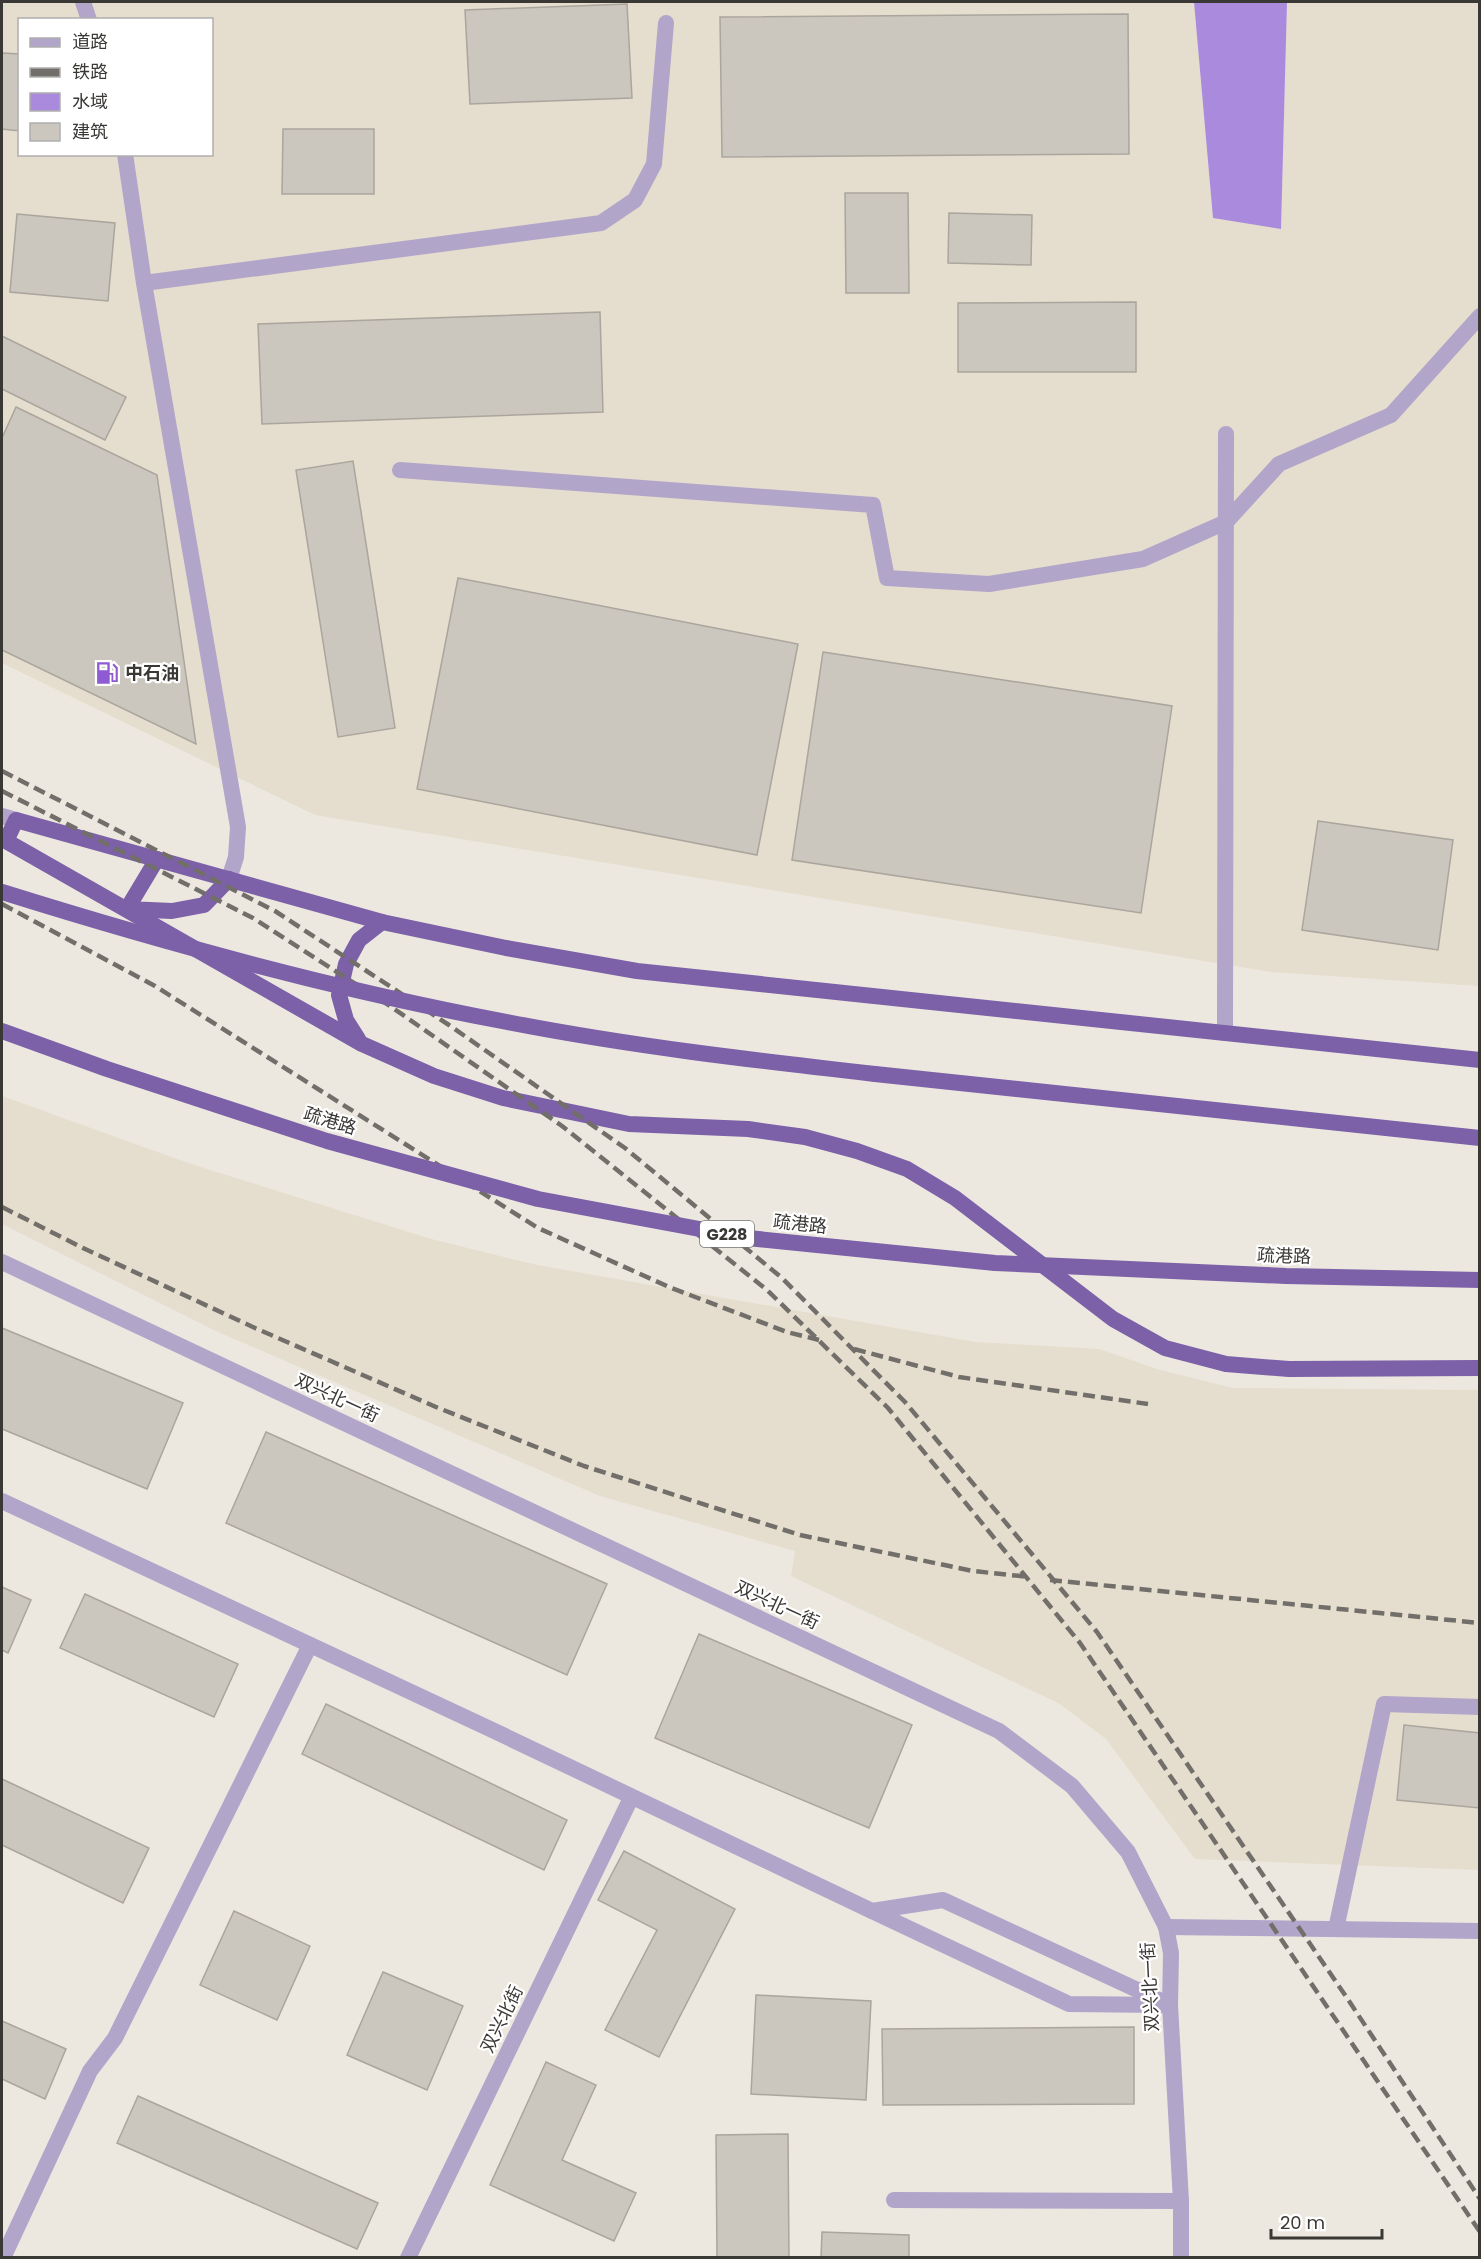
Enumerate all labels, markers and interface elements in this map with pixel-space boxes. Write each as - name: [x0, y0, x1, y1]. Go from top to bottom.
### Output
- legend: [18, 18, 213, 156]
- text: 道路: [72, 29, 108, 54]
- text: 铁路: [72, 59, 108, 84]
- text: 水域: [72, 89, 108, 114]
- text: 建筑: [72, 119, 108, 144]
- fuel station icon: 中石油: [94, 660, 120, 686]
- place label: 中石油: [125, 660, 179, 685]
- street label: 疏港路: [301, 1101, 360, 1140]
- street label: 疏港路: [772, 1208, 828, 1239]
- road number: G228: [700, 1221, 754, 1247]
- street label: 疏港路: [1257, 1242, 1311, 1269]
- street label: 双兴北一街: [291, 1367, 383, 1428]
- street label: 双兴北一街: [731, 1574, 823, 1635]
- street label: 双兴北一街: [1135, 1941, 1164, 2033]
- street label: 双兴北街: [475, 1981, 529, 2057]
- scale bar: [1271, 2202, 1382, 2240]
- text: 20 m: [1280, 2210, 1325, 2235]

